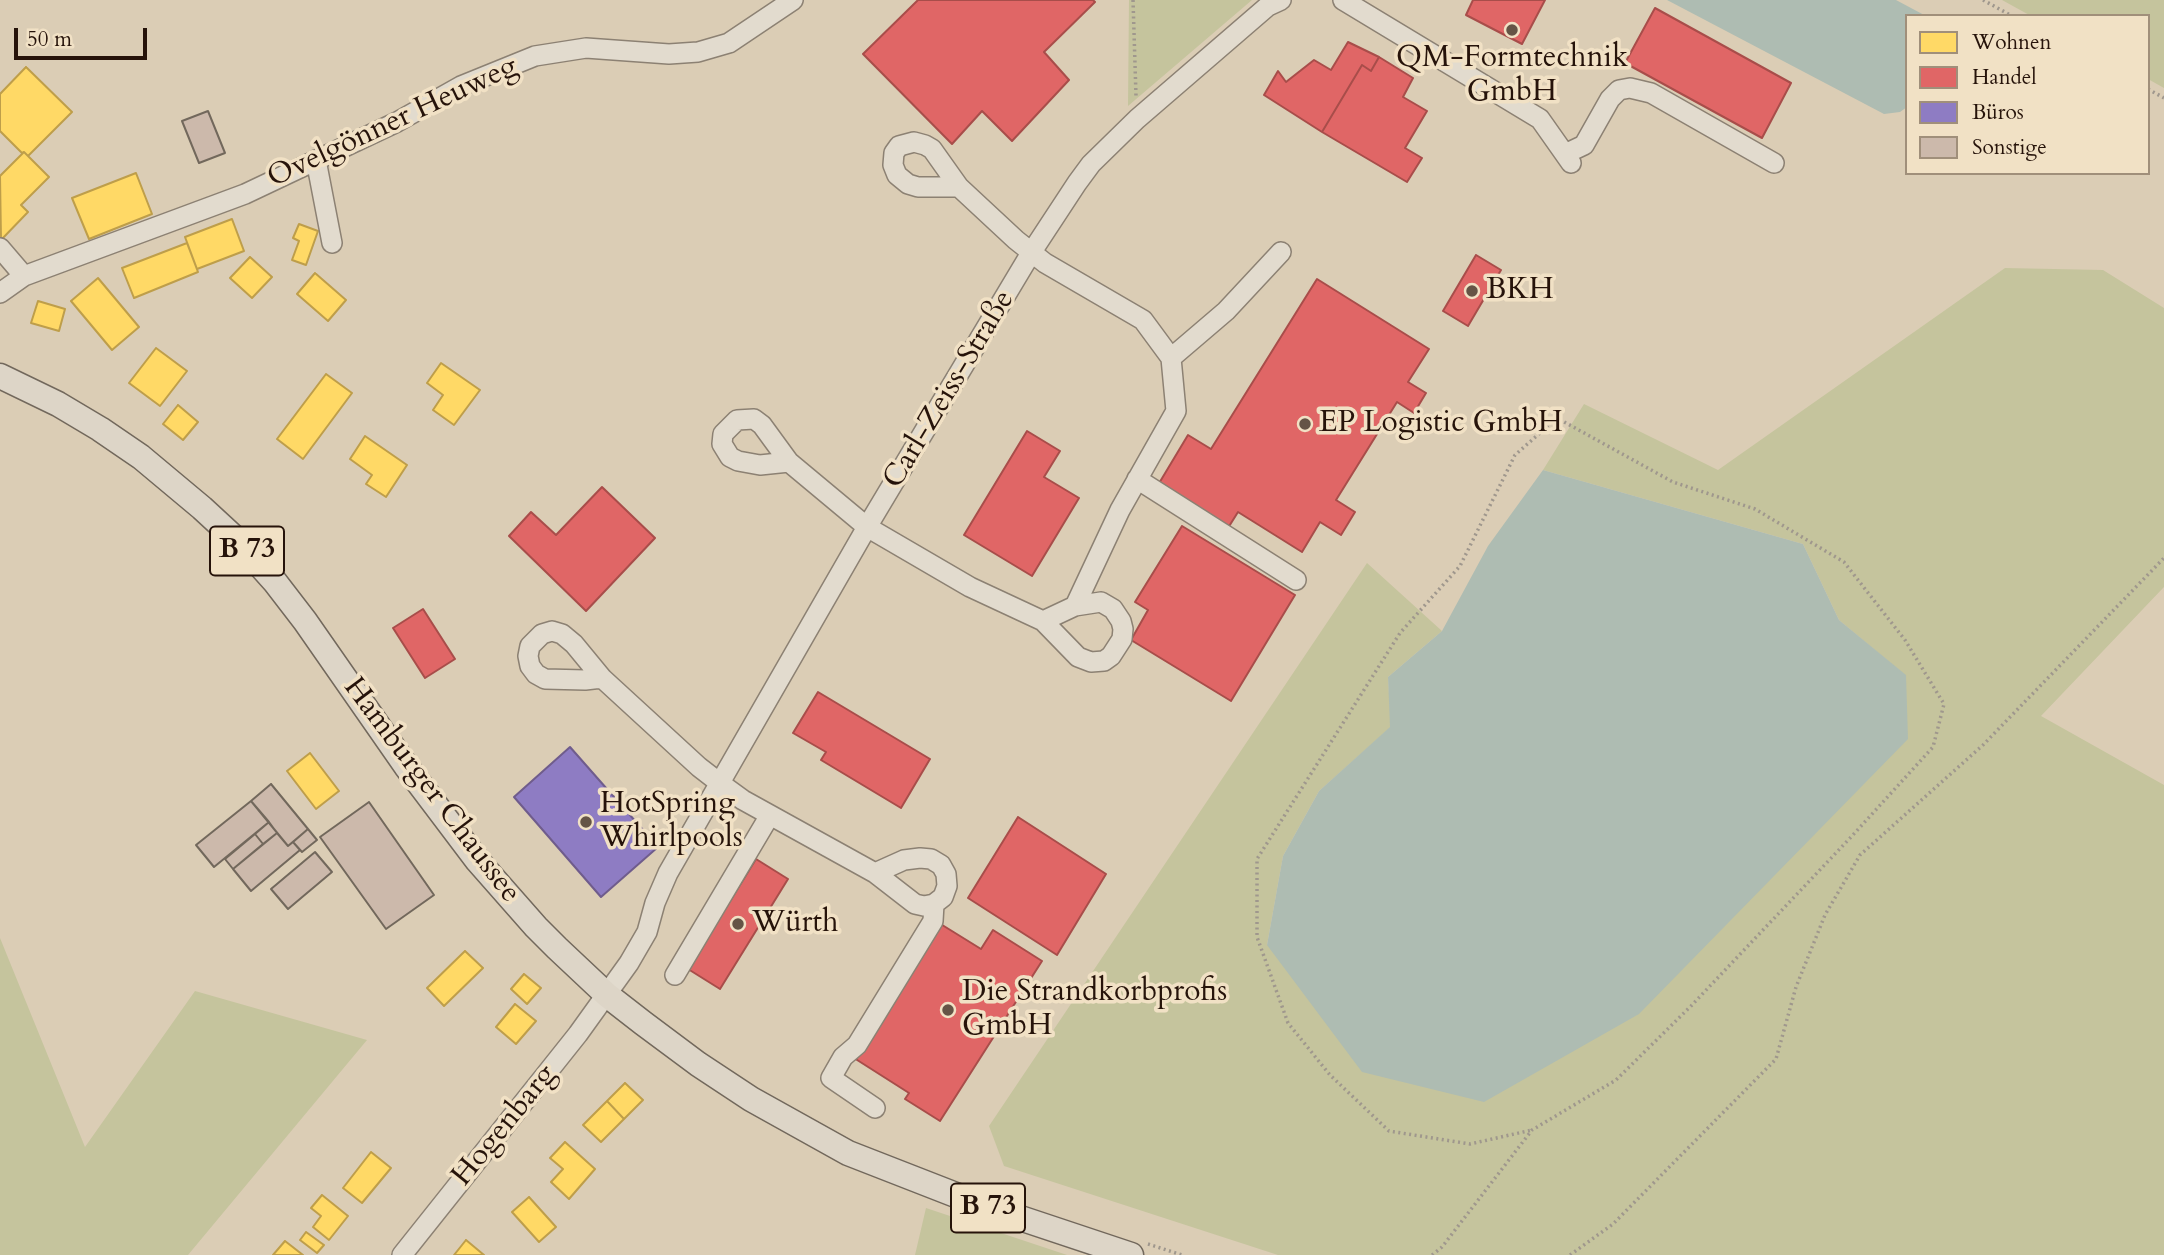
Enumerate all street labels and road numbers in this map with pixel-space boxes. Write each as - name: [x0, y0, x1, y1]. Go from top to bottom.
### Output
- street label: Ovelgönner Heuweg: [262, 49, 524, 197]
- street label: Carl-Zeiss-Straße: [877, 284, 1023, 496]
- road number: B 73: [210, 526, 284, 576]
- street label: Hamburger Chaussee: [335, 671, 527, 911]
- street label: Hogenbarg: [445, 1058, 565, 1194]
- road number: B 73: [951, 1184, 1025, 1232]

